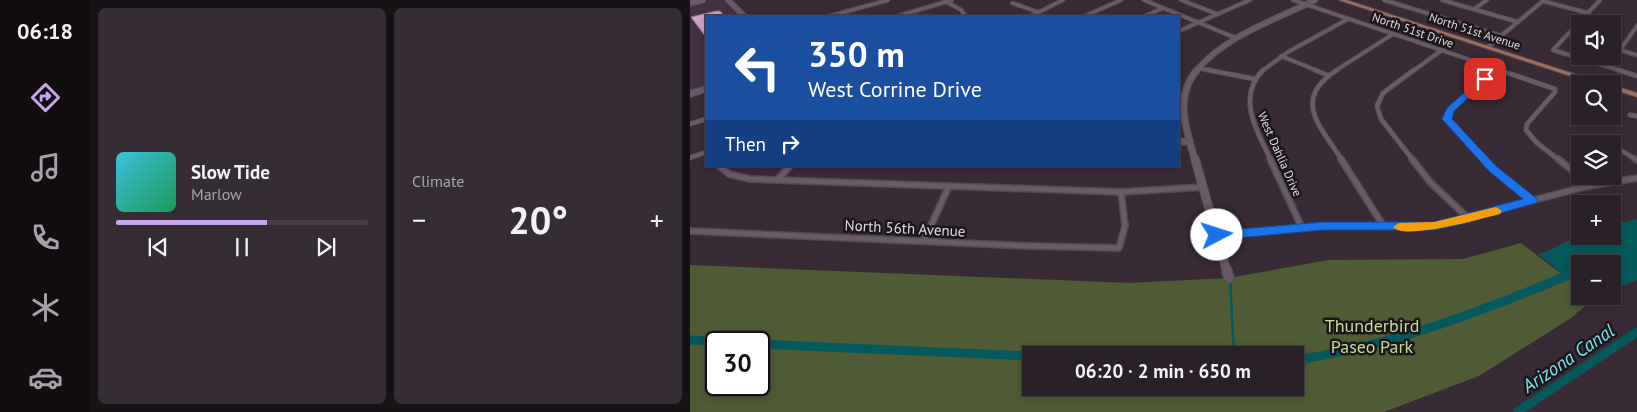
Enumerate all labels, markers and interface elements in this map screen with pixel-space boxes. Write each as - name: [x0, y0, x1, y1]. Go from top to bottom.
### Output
- street label: North 51st Drive: [1370, 9, 1456, 51]
- street label: North 51st Avenue: [1427, 9, 1523, 53]
- map controls: [1571, 15, 1621, 305]
- button: sound: [1571, 15, 1621, 65]
- text: 06:18: [17, 17, 73, 45]
- text: 350 m: [808, 31, 905, 77]
- icon: left: [725, 35, 790, 100]
- pin: [1464, 58, 1506, 100]
- icon: arrive: [1471, 65, 1499, 93]
- text: West Corrine Drive: [808, 75, 982, 103]
- button: search: [1571, 75, 1621, 125]
- icon: directions: [28, 80, 63, 115]
- street label: West Dahlia Drive: [1255, 109, 1305, 199]
- icon: right: [776, 130, 804, 158]
- text: Then: [725, 132, 766, 156]
- button: layers: [1571, 135, 1621, 185]
- icon: music: [28, 150, 63, 185]
- text: Slow Tide: [191, 160, 270, 184]
- text: Climate: [412, 171, 464, 191]
- text: Marlow: [191, 184, 242, 204]
- text: 20°: [508, 195, 568, 244]
- button: +: [1571, 195, 1621, 245]
- text: −: [412, 201, 426, 238]
- text: +: [650, 201, 664, 238]
- position arrow: [1190, 208, 1242, 260]
- street label: North 56th Avenue: [844, 215, 966, 241]
- icon: phone: [28, 220, 63, 255]
- icon: previous: [144, 233, 172, 261]
- icon: pause: [228, 233, 256, 261]
- icon: next: [312, 233, 340, 261]
- button: −: [1571, 255, 1621, 305]
- icon: climate: [28, 290, 63, 325]
- park label: Thunderbird Paseo Park: [1325, 314, 1419, 358]
- water label: Arizona Canal: [1516, 318, 1619, 398]
- speed limit sign: 30: [705, 331, 770, 396]
- text: 06:20 · 2 min · 650 m: [1075, 359, 1251, 383]
- icon: car: [28, 360, 63, 395]

